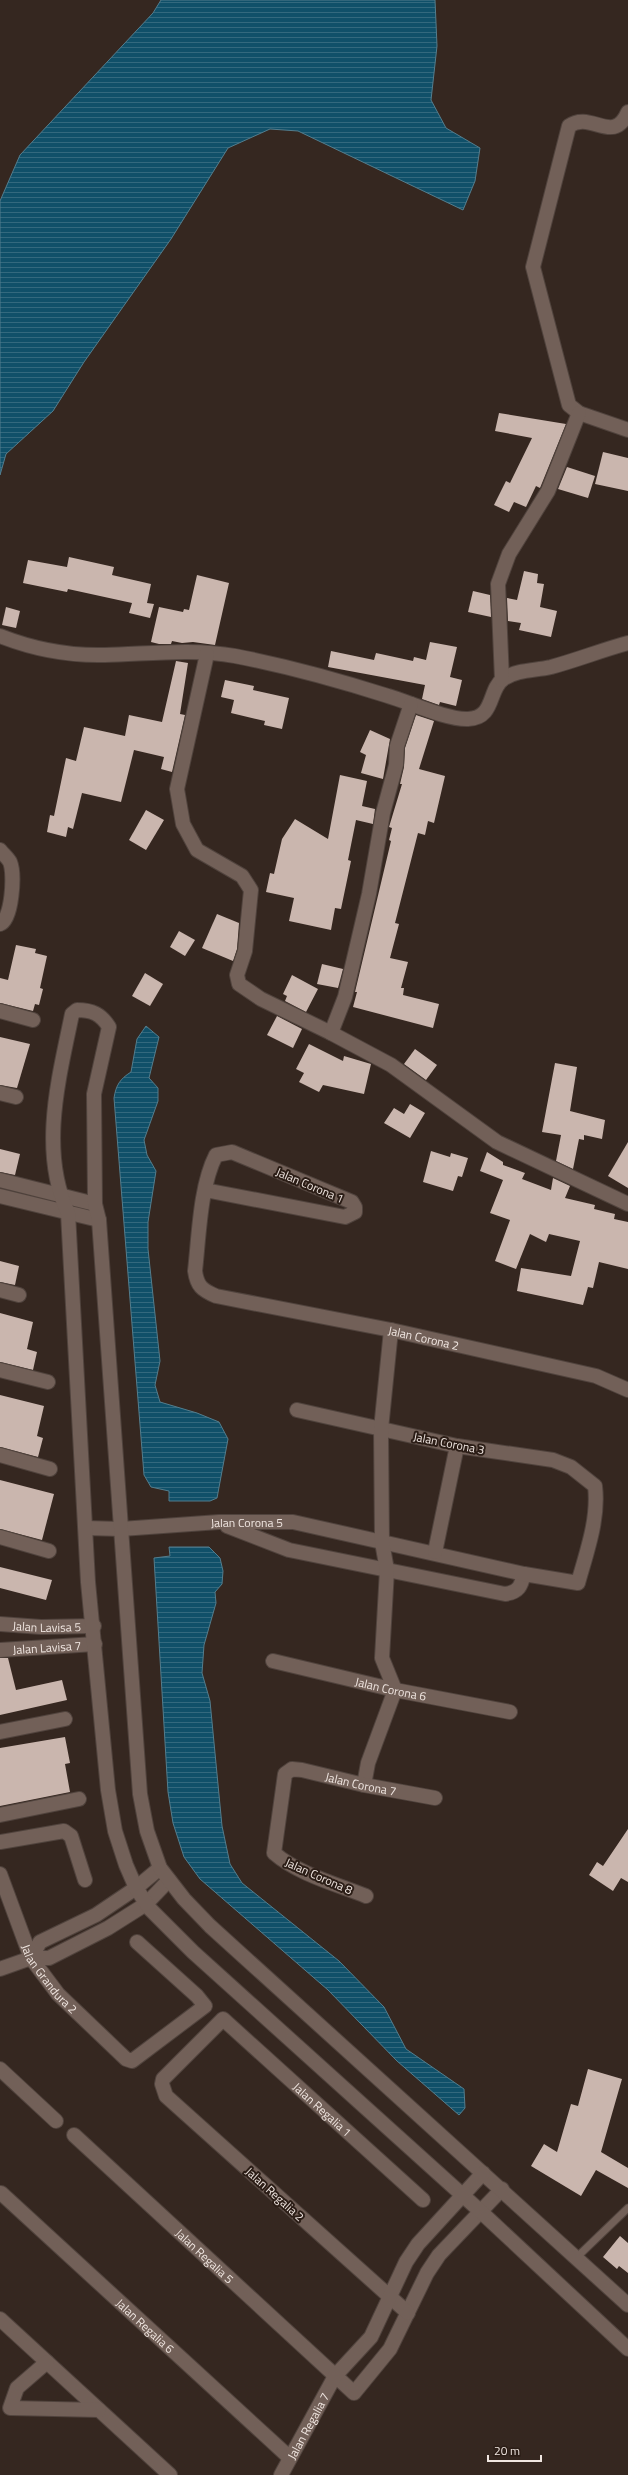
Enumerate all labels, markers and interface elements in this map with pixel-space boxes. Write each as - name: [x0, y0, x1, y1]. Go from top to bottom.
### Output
- street label: Jalan Corona 1: [273, 1162, 347, 1208]
- street label: Jalan Corona 2: [387, 1320, 461, 1355]
- street label: Jalan Corona 3: [412, 1427, 486, 1459]
- street label: Jalan Corona 5: [210, 1512, 283, 1532]
- street label: Jalan Lavisa 5: [12, 1615, 82, 1637]
- street label: Jalan Lavisa 7: [12, 1635, 82, 1659]
- street label: Jalan Corona 6: [353, 1671, 428, 1705]
- street label: Jalan Corona 7: [323, 1766, 398, 1800]
- street label: Jalan Corona 8: [282, 1853, 356, 1899]
- street label: Jalan Grandura 2: [17, 1941, 82, 2018]
- street label: Jalan Regalia 1: [289, 2077, 356, 2141]
- street label: Jalan Regalia 2: [241, 2162, 309, 2226]
- street label: Jalan Regalia 5: [171, 2224, 239, 2288]
- street label: Jalan Regalia 6: [112, 2294, 179, 2358]
- street label: Jalan Regalia 7: [282, 2389, 334, 2463]
- scale bar: [488, 2437, 541, 2463]
- text: 20 m: [494, 2441, 520, 2460]

